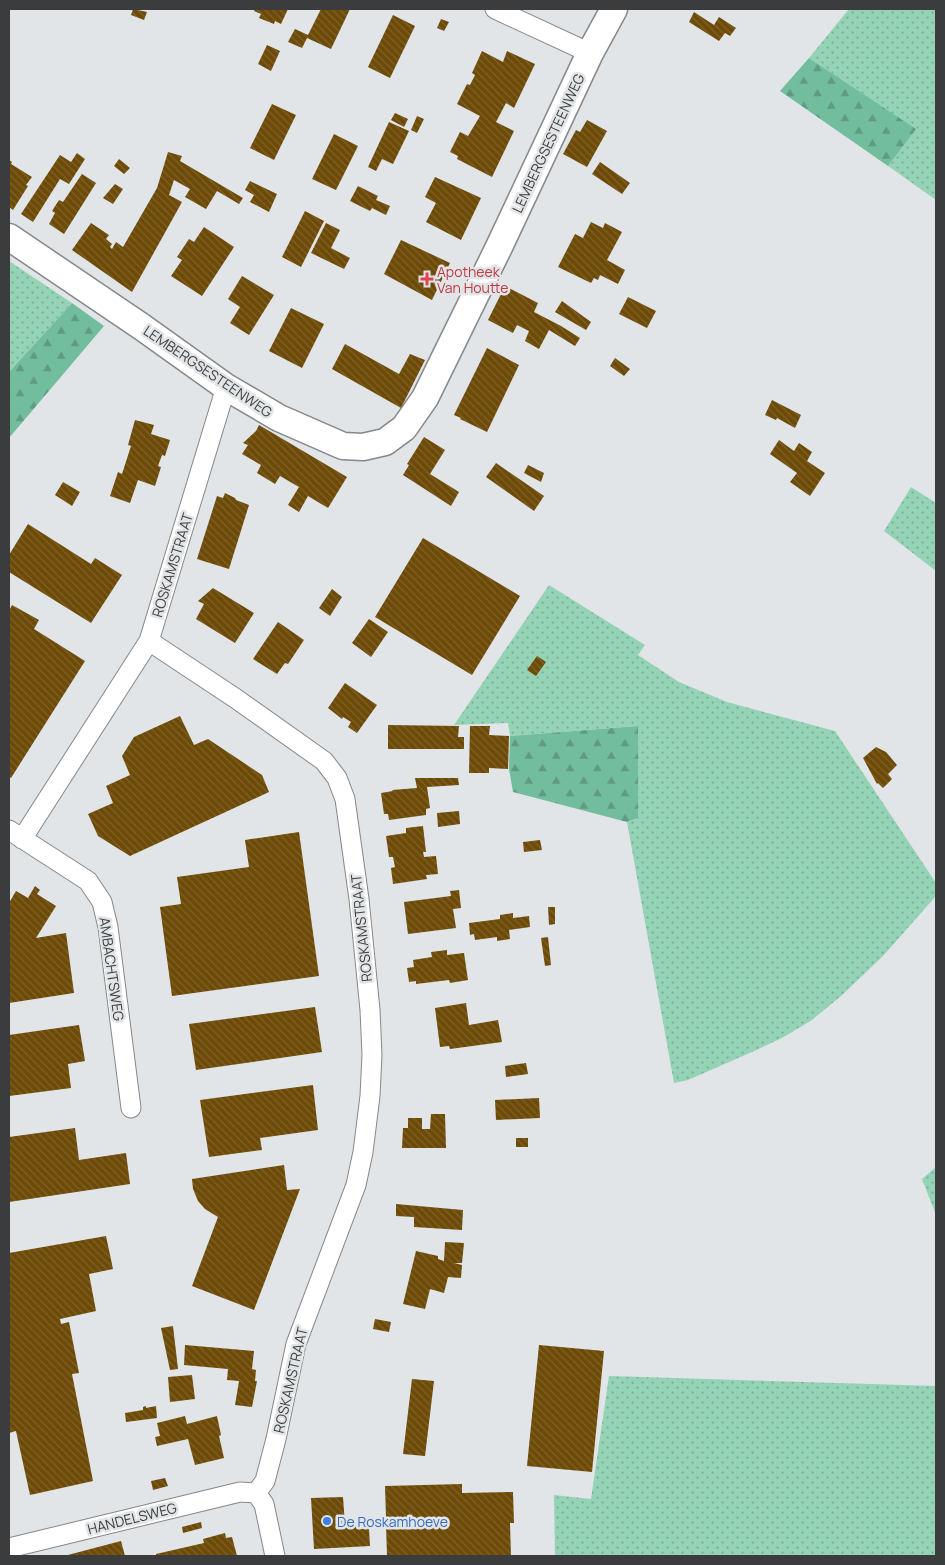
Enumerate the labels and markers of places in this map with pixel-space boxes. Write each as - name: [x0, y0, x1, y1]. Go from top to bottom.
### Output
- place label: Apotheek Van Houtte: [437, 262, 508, 297]
- marker: Apotheek Van Houtte: [421, 273, 433, 285]
- place label: De Roskamhoeve: [337, 1512, 448, 1531]
- marker: De Roskamhoeve: [321, 1515, 333, 1527]

